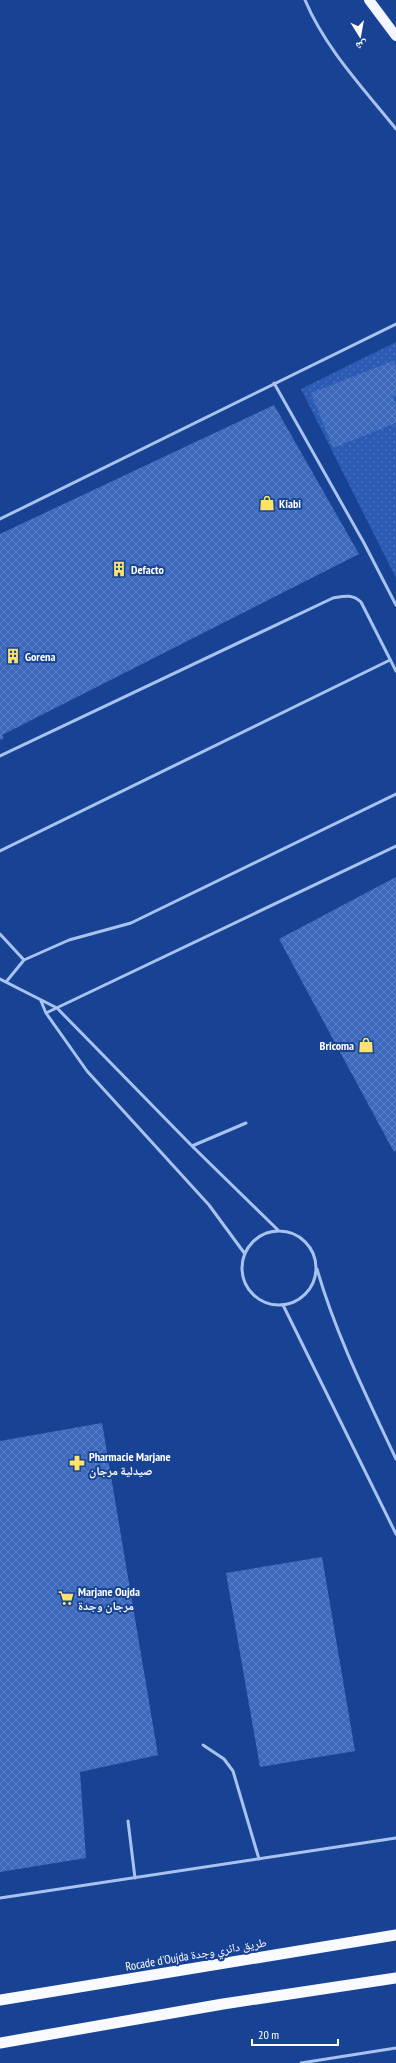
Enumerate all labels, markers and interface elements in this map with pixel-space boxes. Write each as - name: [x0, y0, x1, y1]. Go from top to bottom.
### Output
- north arrow: [340, 16, 380, 56]
- text: ش: [354, 37, 369, 54]
- shop icon: Kiabi: [258, 494, 276, 512]
- place label: Kiabi: [279, 496, 301, 511]
- building icon: Defacto: [110, 560, 128, 578]
- place label: Defacto: [131, 562, 164, 577]
- building icon: Gorena: [4, 647, 22, 665]
- place label: Gorena: [25, 649, 55, 664]
- shop icon: Bricoma: [357, 1036, 375, 1054]
- place label: Bricoma: [320, 1038, 354, 1053]
- place label: Pharmacie Marjane صيدلية مرجان: [89, 1449, 171, 1479]
- pharmacy icon: Pharmacie Marjane صيدلية مرجان: [68, 1454, 86, 1472]
- place label: Marjane Oujda مرجان وجدة: [78, 1584, 140, 1614]
- supermarket icon: Marjane Oujda مرجان وجدة: [57, 1589, 75, 1607]
- street label: Rocade d'Oujda طريق دائري وجدة: [124, 1934, 268, 1977]
- scale bar: [252, 2021, 338, 2047]
- text: 20 m: [258, 2027, 279, 2042]

